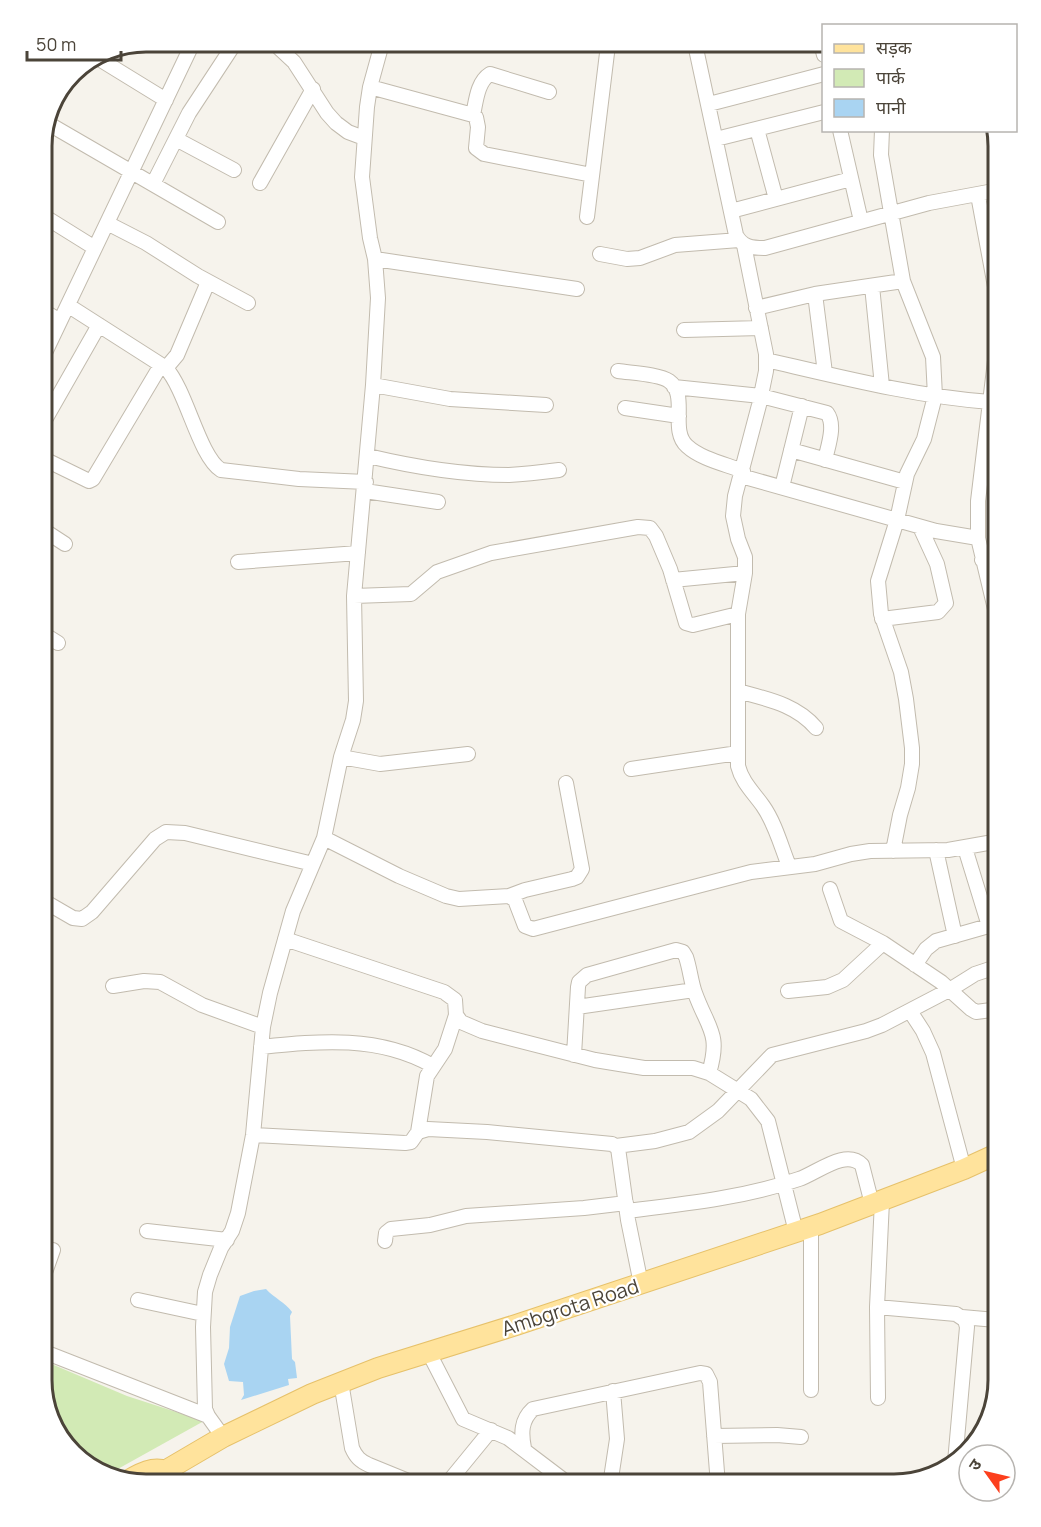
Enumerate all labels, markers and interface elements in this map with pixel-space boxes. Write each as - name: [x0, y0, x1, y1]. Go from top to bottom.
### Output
- scale bar: [27, 24, 122, 62]
- legend: [822, 24, 1017, 132]
- text: 50 m: [36, 32, 76, 56]
- text: सड़क: [876, 35, 913, 59]
- text: पार्क: [876, 65, 906, 89]
- text: पानी: [876, 95, 906, 119]
- street label: Ambgrota Road: [498, 1272, 642, 1342]
- north arrow: [957, 1443, 1017, 1503]
- text: उ: [963, 1454, 987, 1475]

